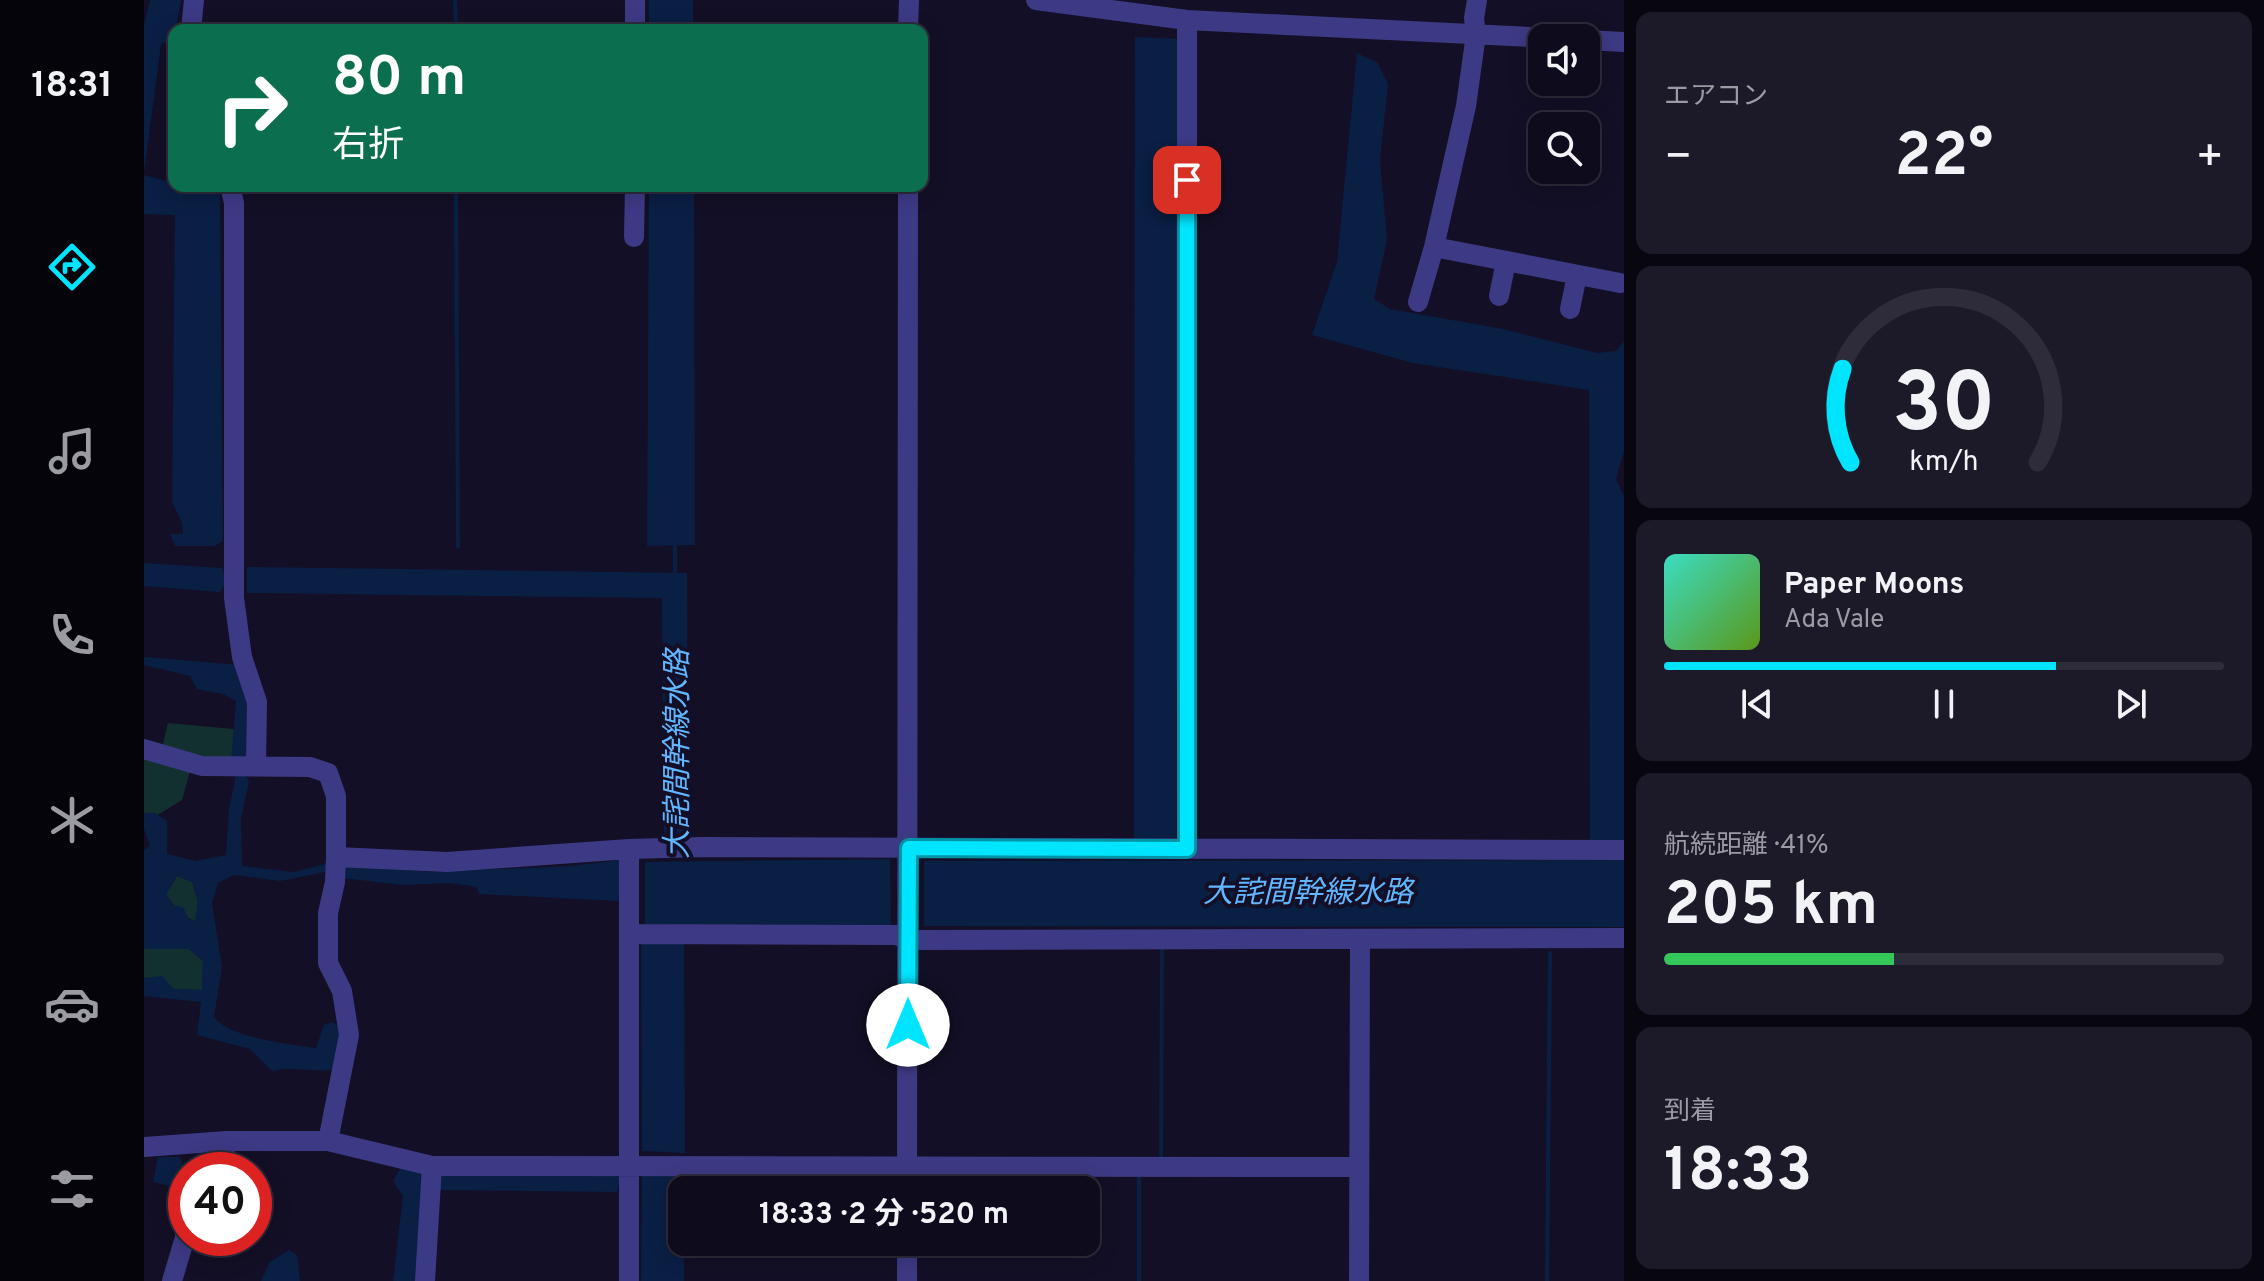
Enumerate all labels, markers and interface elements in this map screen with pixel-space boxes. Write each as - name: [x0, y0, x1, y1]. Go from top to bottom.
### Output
- map controls: [1528, 24, 1600, 184]
- button: sound: [1528, 24, 1600, 96]
- text: 80 m: [332, 45, 466, 115]
- icon: right: [200, 56, 304, 160]
- text: 18:31: [31, 64, 113, 110]
- text: エアコン: [1664, 81, 1768, 114]
- button: search: [1528, 112, 1600, 184]
- text: 22°: [1895, 121, 1993, 197]
- text: 右折: [332, 124, 404, 170]
- text: −: [1664, 131, 1692, 187]
- text: +: [2196, 131, 2224, 187]
- pin: [1153, 146, 1221, 214]
- icon: arrive: [1165, 158, 1209, 202]
- icon: directions: [44, 239, 100, 295]
- text: 30: [1892, 355, 1996, 460]
- icon: music: [44, 423, 100, 479]
- text: km/h: [1909, 445, 1979, 481]
- text: Paper Moons: [1784, 567, 1964, 604]
- text: Ada Vale: [1784, 604, 1884, 637]
- icon: phone: [44, 607, 100, 663]
- water label: 大詫間幹線水路: [661, 646, 698, 859]
- icon: previous: [1735, 682, 1779, 726]
- icon: pause: [1922, 682, 1966, 726]
- icon: next: [2109, 682, 2153, 726]
- icon: climate: [44, 792, 100, 848]
- text: 航続距離 · 41%: [1664, 830, 1829, 863]
- text: 205 km: [1664, 870, 1878, 946]
- water label: 大詫間幹線水路: [1203, 876, 1416, 913]
- icon: car: [44, 976, 100, 1032]
- position arrow: [866, 983, 950, 1067]
- text: 到着: [1664, 1096, 1716, 1129]
- text: 18:33: [1664, 1136, 1812, 1212]
- speed limit sign: 40: [168, 1152, 272, 1256]
- icon: filters: [44, 1161, 100, 1217]
- text: 18:33 · 2 分 · 520 m: [759, 1197, 1009, 1234]

